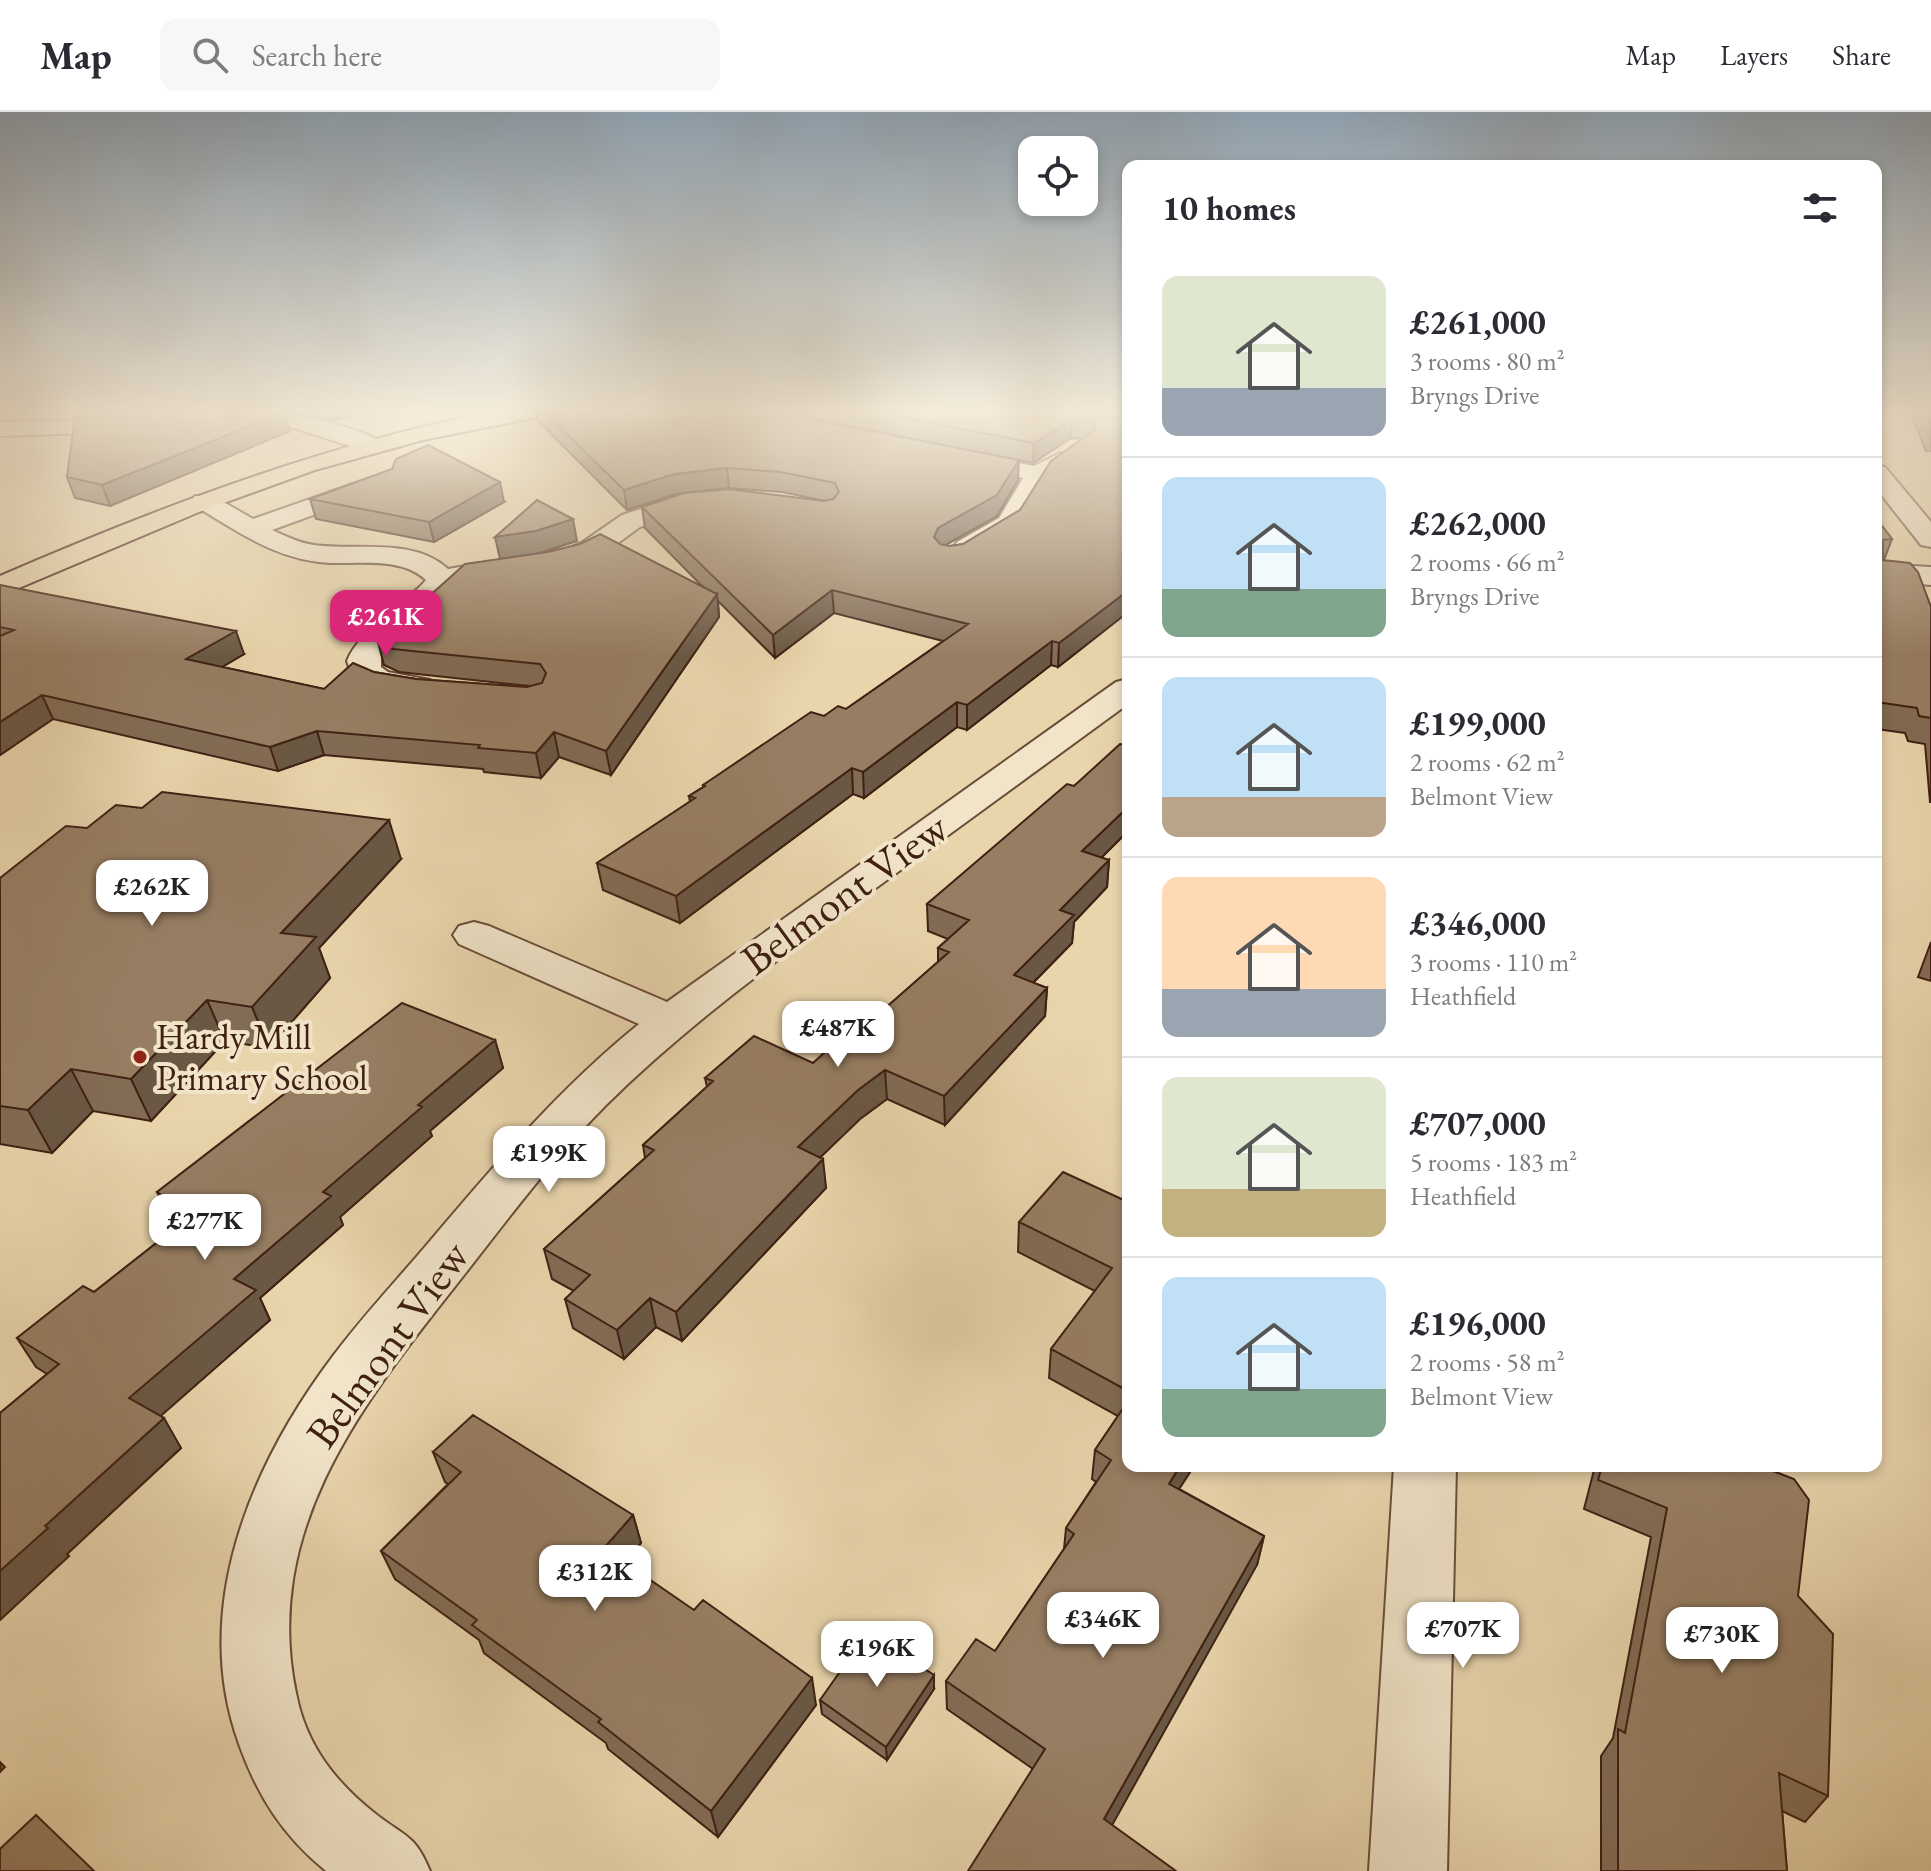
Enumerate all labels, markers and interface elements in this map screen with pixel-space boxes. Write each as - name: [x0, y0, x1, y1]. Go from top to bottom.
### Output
- search box: [160, 19, 720, 91]
- text: Map: [40, 31, 112, 80]
- icon: search: [188, 33, 232, 77]
- text: Search here: [252, 36, 382, 75]
- text: Map: [1626, 37, 1676, 73]
- text: Layers: [1720, 37, 1788, 73]
- text: Share: [1832, 37, 1891, 73]
- map controls: [1018, 136, 1098, 216]
- button: locate: [1018, 136, 1098, 216]
- text: 10 homes: [1162, 186, 1296, 230]
- icon: filters: [1798, 186, 1842, 230]
- text: £261,000: [1410, 300, 1546, 344]
- icon: home: [1226, 308, 1322, 404]
- text: 3 rooms · 80 m²: [1410, 344, 1565, 378]
- text: Bryngs Drive: [1410, 378, 1540, 412]
- text: £262,000: [1410, 501, 1546, 545]
- icon: home: [1226, 509, 1322, 605]
- text: 2 rooms · 66 m²: [1410, 545, 1565, 579]
- text: Bryngs Drive: [1410, 579, 1540, 613]
- pin: £261K: [330, 590, 442, 658]
- text: £261K: [348, 599, 424, 633]
- text: £199,000: [1410, 701, 1546, 745]
- icon: home: [1226, 709, 1322, 805]
- text: 2 rooms · 62 m²: [1410, 745, 1565, 779]
- text: Belmont View: [1410, 779, 1553, 813]
- street label: Belmont View: [729, 798, 959, 987]
- pin: £262K: [96, 860, 208, 928]
- text: £262K: [114, 869, 190, 903]
- text: £346,000: [1410, 901, 1546, 945]
- icon: home: [1226, 909, 1322, 1005]
- text: 3 rooms · 110 m²: [1410, 945, 1577, 979]
- text: Heathfield: [1410, 979, 1516, 1013]
- pin: £487K: [782, 1001, 894, 1069]
- text: £487K: [800, 1010, 876, 1044]
- place label: Hardy Mill Primary School: [156, 1013, 368, 1101]
- marker: Hardy Mill Primary School: [131, 1048, 149, 1066]
- text: £707,000: [1410, 1101, 1546, 1145]
- icon: home: [1226, 1109, 1322, 1205]
- pin: £199K: [493, 1126, 605, 1194]
- text: £199K: [511, 1135, 587, 1169]
- text: 5 rooms · 183 m²: [1410, 1145, 1577, 1179]
- text: Heathfield: [1410, 1179, 1516, 1213]
- pin: £277K: [149, 1194, 261, 1262]
- text: £277K: [167, 1203, 243, 1237]
- street label: Belmont View: [293, 1229, 482, 1459]
- text: £196,000: [1410, 1301, 1546, 1345]
- icon: home: [1226, 1309, 1322, 1405]
- text: 2 rooms · 58 m²: [1410, 1345, 1565, 1379]
- text: Belmont View: [1410, 1379, 1553, 1413]
- pin: £312K: [539, 1545, 651, 1613]
- text: £312K: [557, 1554, 633, 1588]
- pin: £346K: [1047, 1592, 1159, 1660]
- text: £346K: [1065, 1601, 1141, 1635]
- pin: £707K: [1407, 1602, 1519, 1670]
- pin: £730K: [1666, 1607, 1778, 1675]
- text: £707K: [1425, 1611, 1501, 1645]
- text: £730K: [1684, 1616, 1760, 1650]
- pin: £196K: [821, 1621, 933, 1689]
- text: £196K: [839, 1630, 915, 1664]

